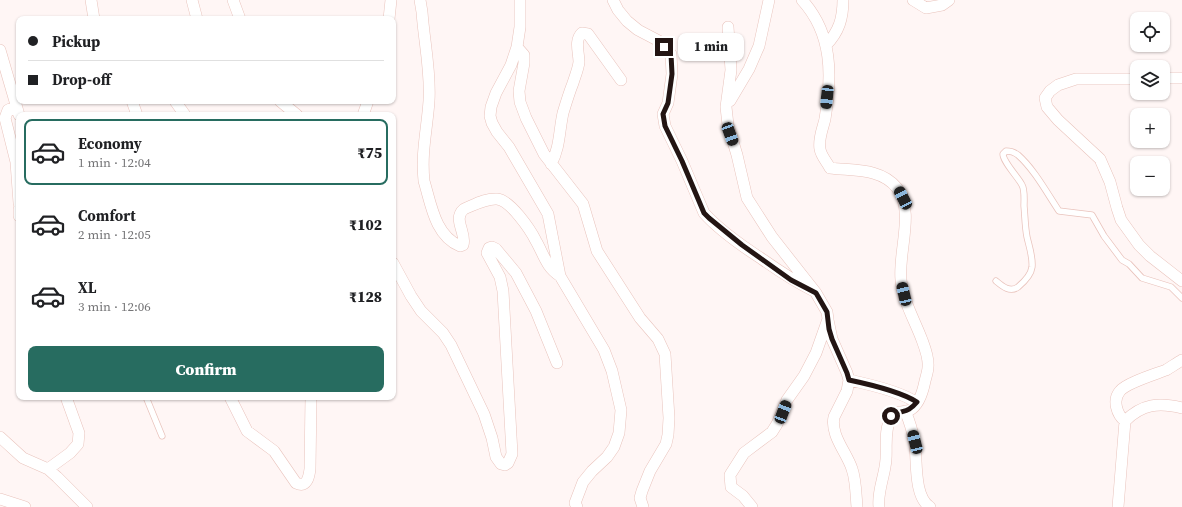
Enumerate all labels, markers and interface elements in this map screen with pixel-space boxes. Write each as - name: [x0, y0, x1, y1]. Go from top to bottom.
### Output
- map controls: [1130, 12, 1170, 196]
- button: locate: [1130, 12, 1170, 52]
- text: Pickup: [52, 31, 100, 52]
- callout: 1 min: [678, 33, 744, 61]
- route end: [655, 38, 673, 56]
- text: 1 min: [694, 38, 728, 55]
- button: layers: [1130, 60, 1170, 100]
- text: Drop-off: [52, 69, 111, 90]
- car: [820, 84, 834, 110]
- button: +: [1130, 108, 1170, 148]
- car: [720, 121, 740, 147]
- text: Economy: [78, 133, 142, 154]
- icon: car: [30, 134, 66, 170]
- text: ₹75: [357, 142, 382, 163]
- text: 1 min · 12:04: [78, 154, 151, 171]
- button: −: [1130, 156, 1170, 196]
- car: [892, 185, 914, 211]
- text: Comfort: [78, 205, 136, 226]
- icon: car: [30, 206, 66, 242]
- text: ₹102: [349, 214, 382, 235]
- text: 2 min · 12:05: [78, 226, 151, 243]
- text: XL: [78, 277, 97, 298]
- icon: car: [30, 278, 66, 314]
- car: [895, 281, 913, 307]
- text: ₹128: [349, 286, 382, 307]
- text: 3 min · 12:06: [78, 298, 151, 315]
- button: Confirm: [28, 346, 384, 392]
- car: [773, 399, 793, 425]
- route start: [882, 407, 900, 425]
- car: [906, 429, 924, 455]

